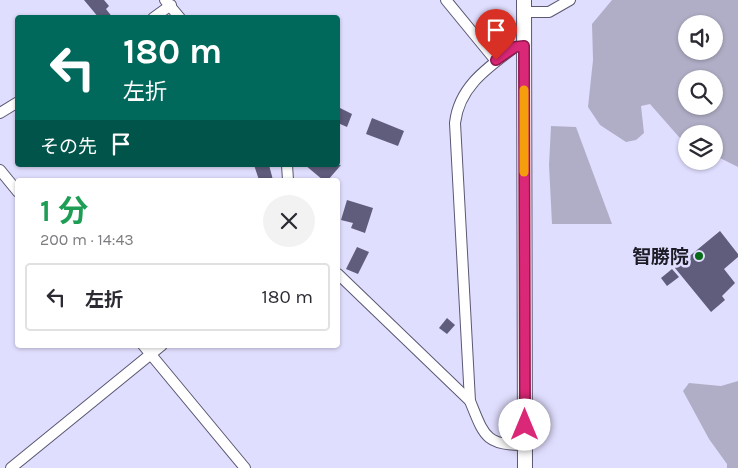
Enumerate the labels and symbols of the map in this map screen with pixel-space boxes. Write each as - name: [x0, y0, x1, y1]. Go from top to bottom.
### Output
- pin: [475, 9, 517, 60]
- place label: 智勝院: [632, 246, 689, 268]
- marker: 智勝院: [693, 250, 705, 262]
- position arrow: [498, 398, 550, 450]

